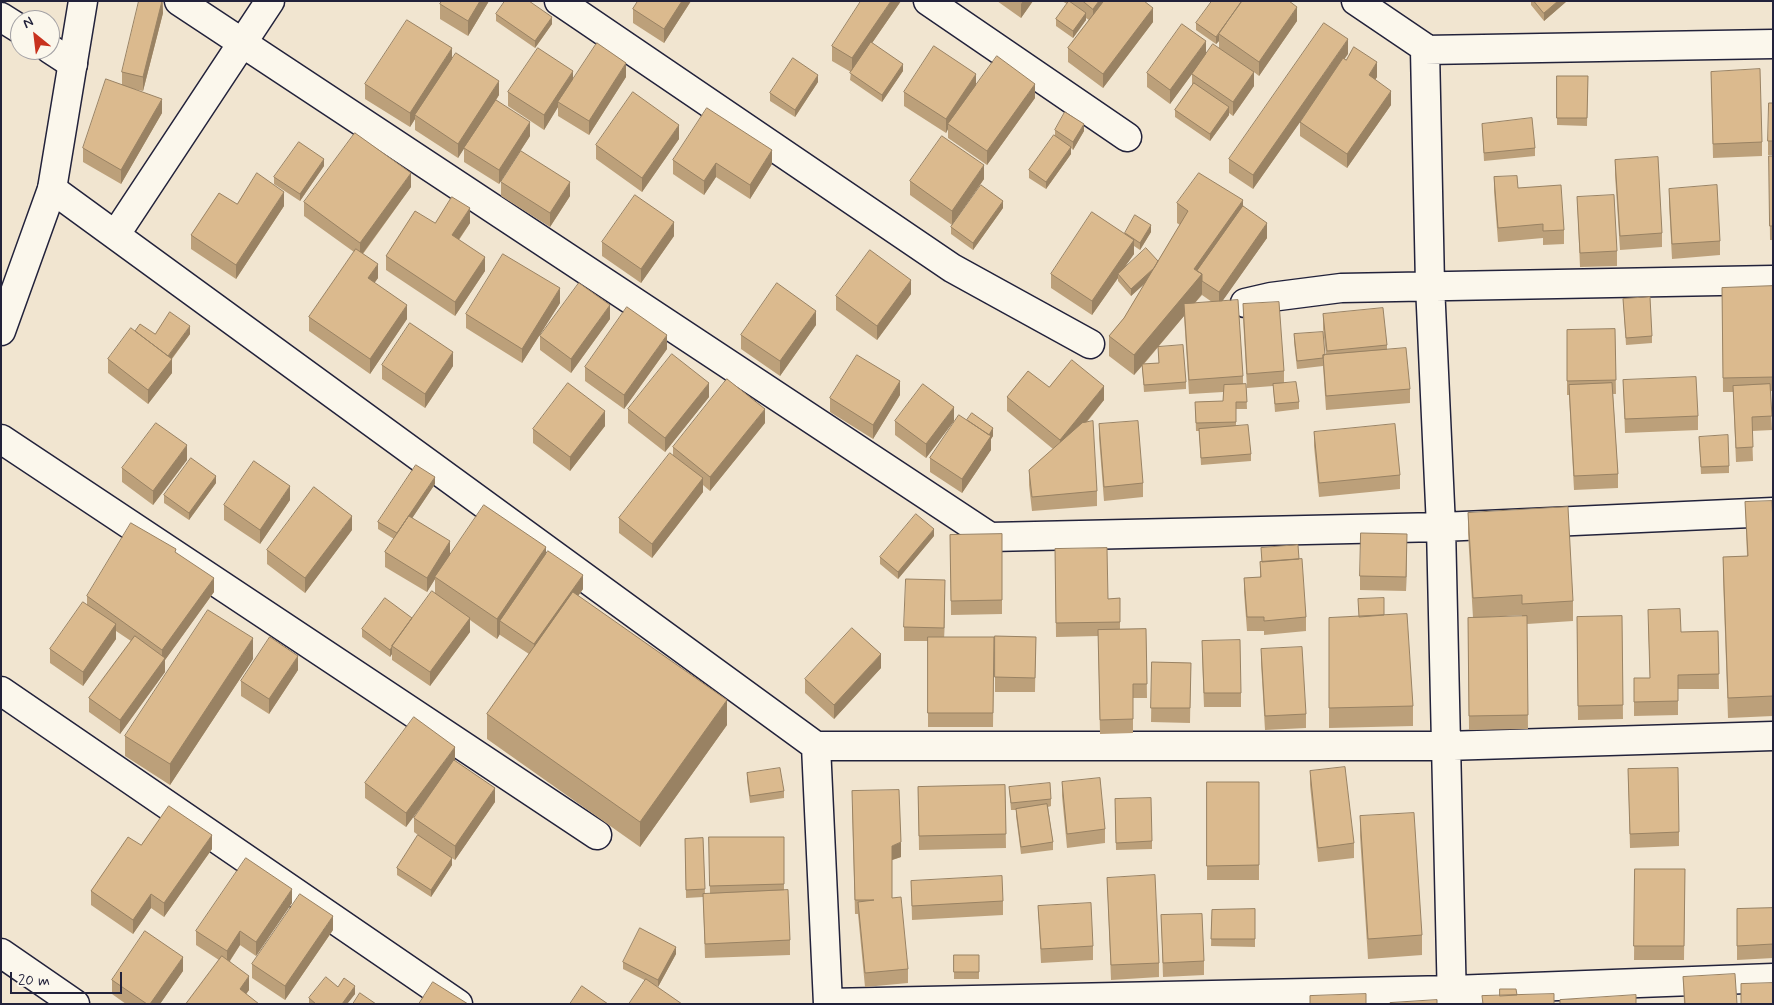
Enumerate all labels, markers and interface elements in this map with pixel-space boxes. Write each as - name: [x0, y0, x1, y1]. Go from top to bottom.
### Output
- north arrow: [10, 10, 60, 60]
- text: N: [20, 13, 37, 33]
- scale bar: [12, 962, 125, 994]
- text: 20 m: [18, 971, 50, 991]

